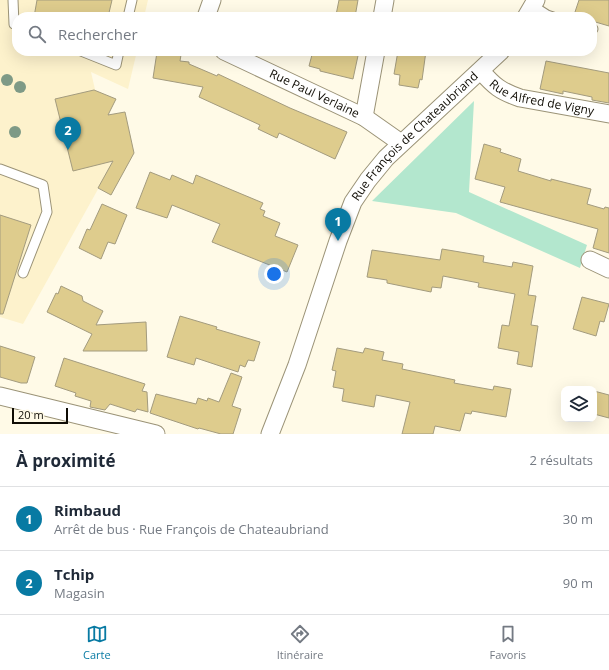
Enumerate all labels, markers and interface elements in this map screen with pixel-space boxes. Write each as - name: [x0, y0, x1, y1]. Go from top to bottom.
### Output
- search box: [12, 12, 597, 56]
- icon: search: [26, 23, 48, 45]
- text: Rechercher: [58, 24, 138, 44]
- street label: Rue Paul Verlaine: [267, 65, 363, 122]
- street label: Rue François de Chateaubriand: [347, 68, 482, 204]
- street label: Rue Alfred de Vigny: [486, 75, 597, 119]
- pin: 2: [55, 117, 81, 150]
- pin: 1: [325, 208, 351, 241]
- your location: [264, 264, 284, 284]
- map controls: [561, 386, 597, 422]
- button: layers: [561, 386, 597, 422]
- scale bar: [12, 406, 68, 425]
- text: 20 m: [18, 407, 44, 422]
- text: À proximité: [16, 449, 115, 472]
- text: 2 résultats: [529, 451, 593, 469]
- text: Rimbaud: [54, 500, 121, 520]
- text: 1: [25, 510, 33, 528]
- text: 30 m: [563, 510, 593, 528]
- text: Arrêt de bus · Rue François de Chateaubriand: [54, 520, 329, 538]
- text: Tchip: [54, 564, 94, 584]
- text: 2: [25, 574, 33, 592]
- text: 90 m: [563, 574, 593, 592]
- text: Magasin: [54, 584, 105, 602]
- tab: Carte: [83, 623, 111, 662]
- tab: Itinéraire: [277, 623, 323, 662]
- tab: Favoris: [490, 623, 526, 662]

